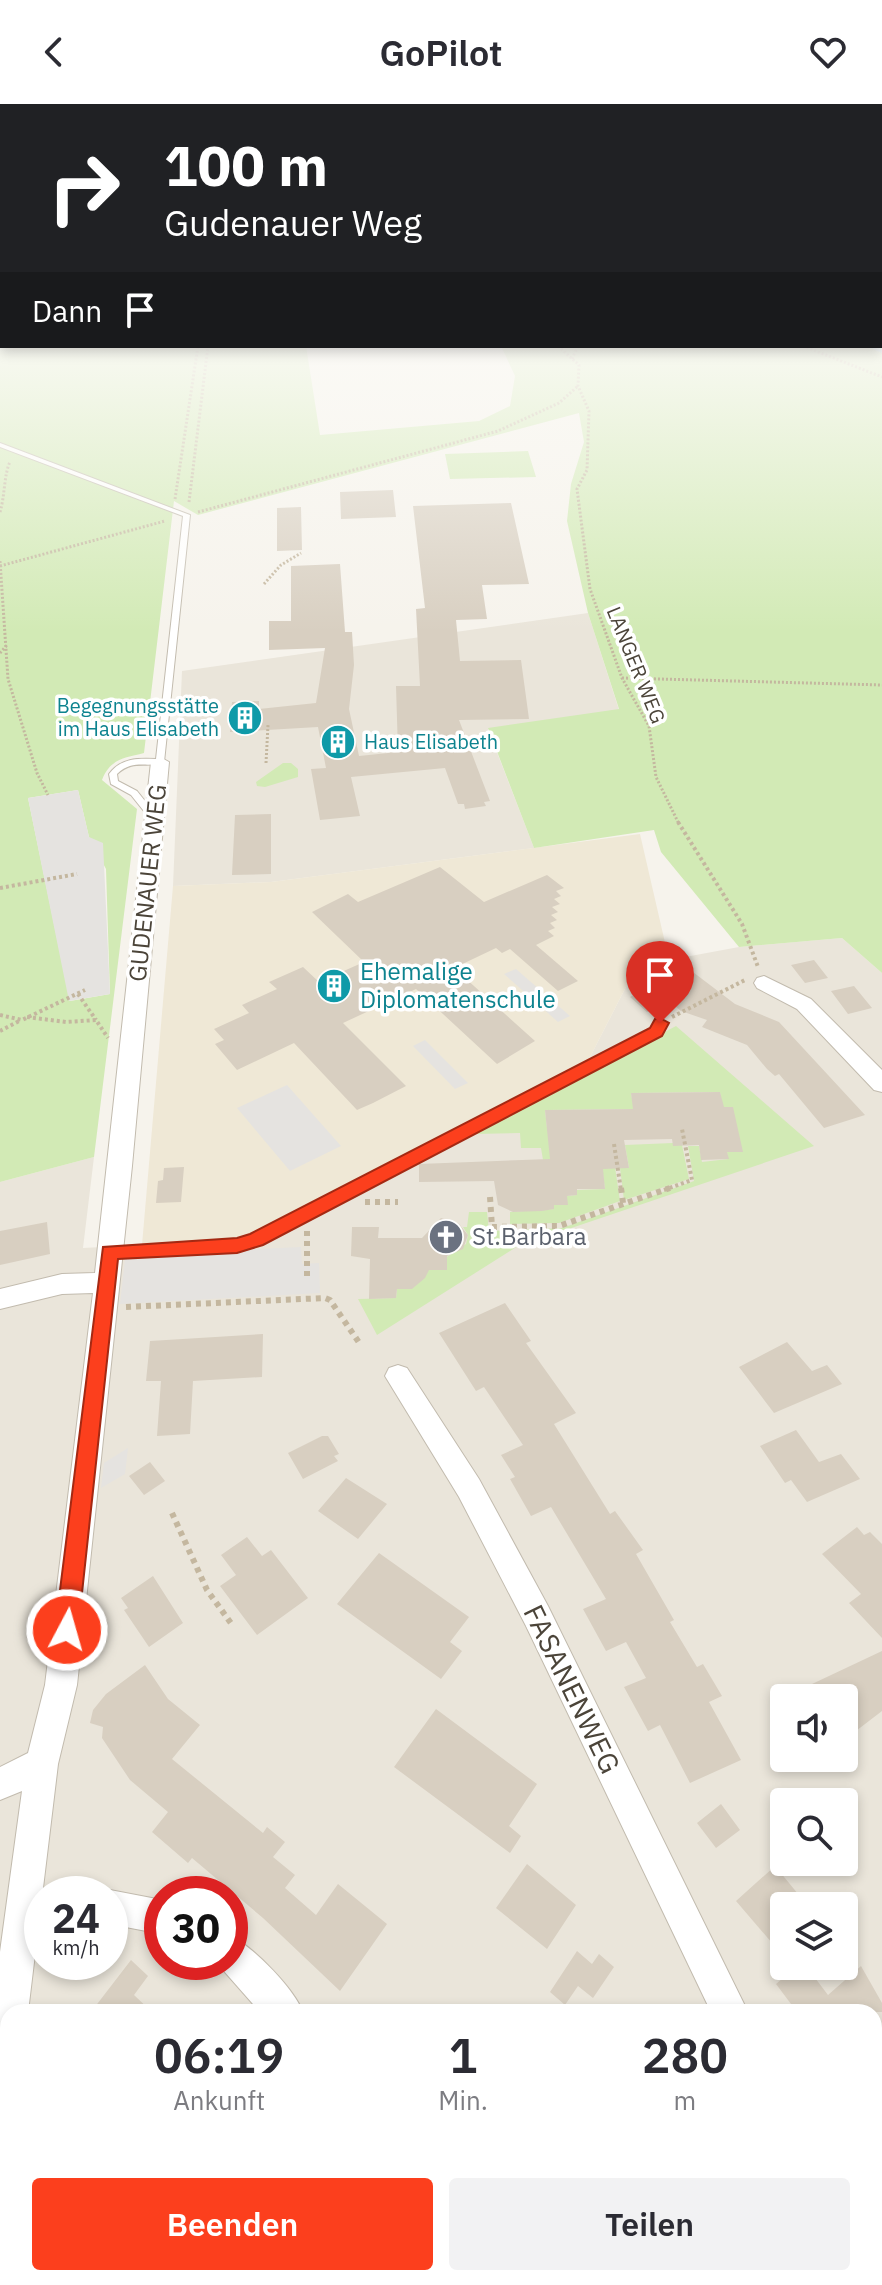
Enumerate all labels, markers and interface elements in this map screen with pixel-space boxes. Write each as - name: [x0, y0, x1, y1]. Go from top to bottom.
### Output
- text: GoPilot: [379, 29, 503, 76]
- icon: back: [32, 30, 76, 74]
- icon: heart: [806, 30, 850, 74]
- text: 100 m: [164, 129, 328, 201]
- icon: right: [32, 136, 136, 240]
- text: Gudenauer Weg: [164, 199, 422, 246]
- icon: arrive: [118, 288, 162, 332]
- text: Dann: [32, 291, 102, 330]
- street label: LANGER WEG: [601, 602, 672, 727]
- place label: Begegnungsstätte im Haus Elisabeth: [57, 692, 219, 742]
- building icon: Begegnungsstätte im Haus Elisabeth: [226, 699, 264, 737]
- building icon: Haus Elisabeth: [319, 723, 357, 761]
- place label: Haus Elisabeth: [364, 728, 498, 755]
- street label: GUDENAUER WEG: [121, 783, 173, 983]
- pin: [626, 941, 694, 1023]
- icon: arrive: [638, 953, 682, 997]
- place label: Ehemalige Diplomatenschule: [360, 955, 556, 1015]
- building icon: Ehemalige Diplomatenschule: [315, 967, 353, 1005]
- church icon: St.Barbara: [427, 1218, 465, 1256]
- place label: St.Barbara: [472, 1220, 587, 1252]
- position arrow: [25, 1588, 109, 1672]
- street label: FASANENWEG: [516, 1598, 629, 1779]
- map controls: [770, 1684, 858, 1980]
- button: sound: [770, 1684, 858, 1772]
- button: search: [770, 1788, 858, 1876]
- speed limit sign: 30: [144, 1876, 248, 1980]
- text: 24: [52, 1892, 100, 1944]
- button: layers: [770, 1892, 858, 1980]
- text: km/h: [52, 1934, 100, 1961]
- text: 06:19: [154, 2024, 284, 2086]
- text: 1: [449, 2024, 477, 2086]
- text: 280: [642, 2024, 728, 2086]
- text: Ankunft: [173, 2083, 265, 2117]
- text: Min.: [438, 2083, 488, 2117]
- text: m: [674, 2083, 696, 2117]
- button: Beenden: [32, 2178, 433, 2270]
- button: Teilen: [449, 2178, 850, 2270]

